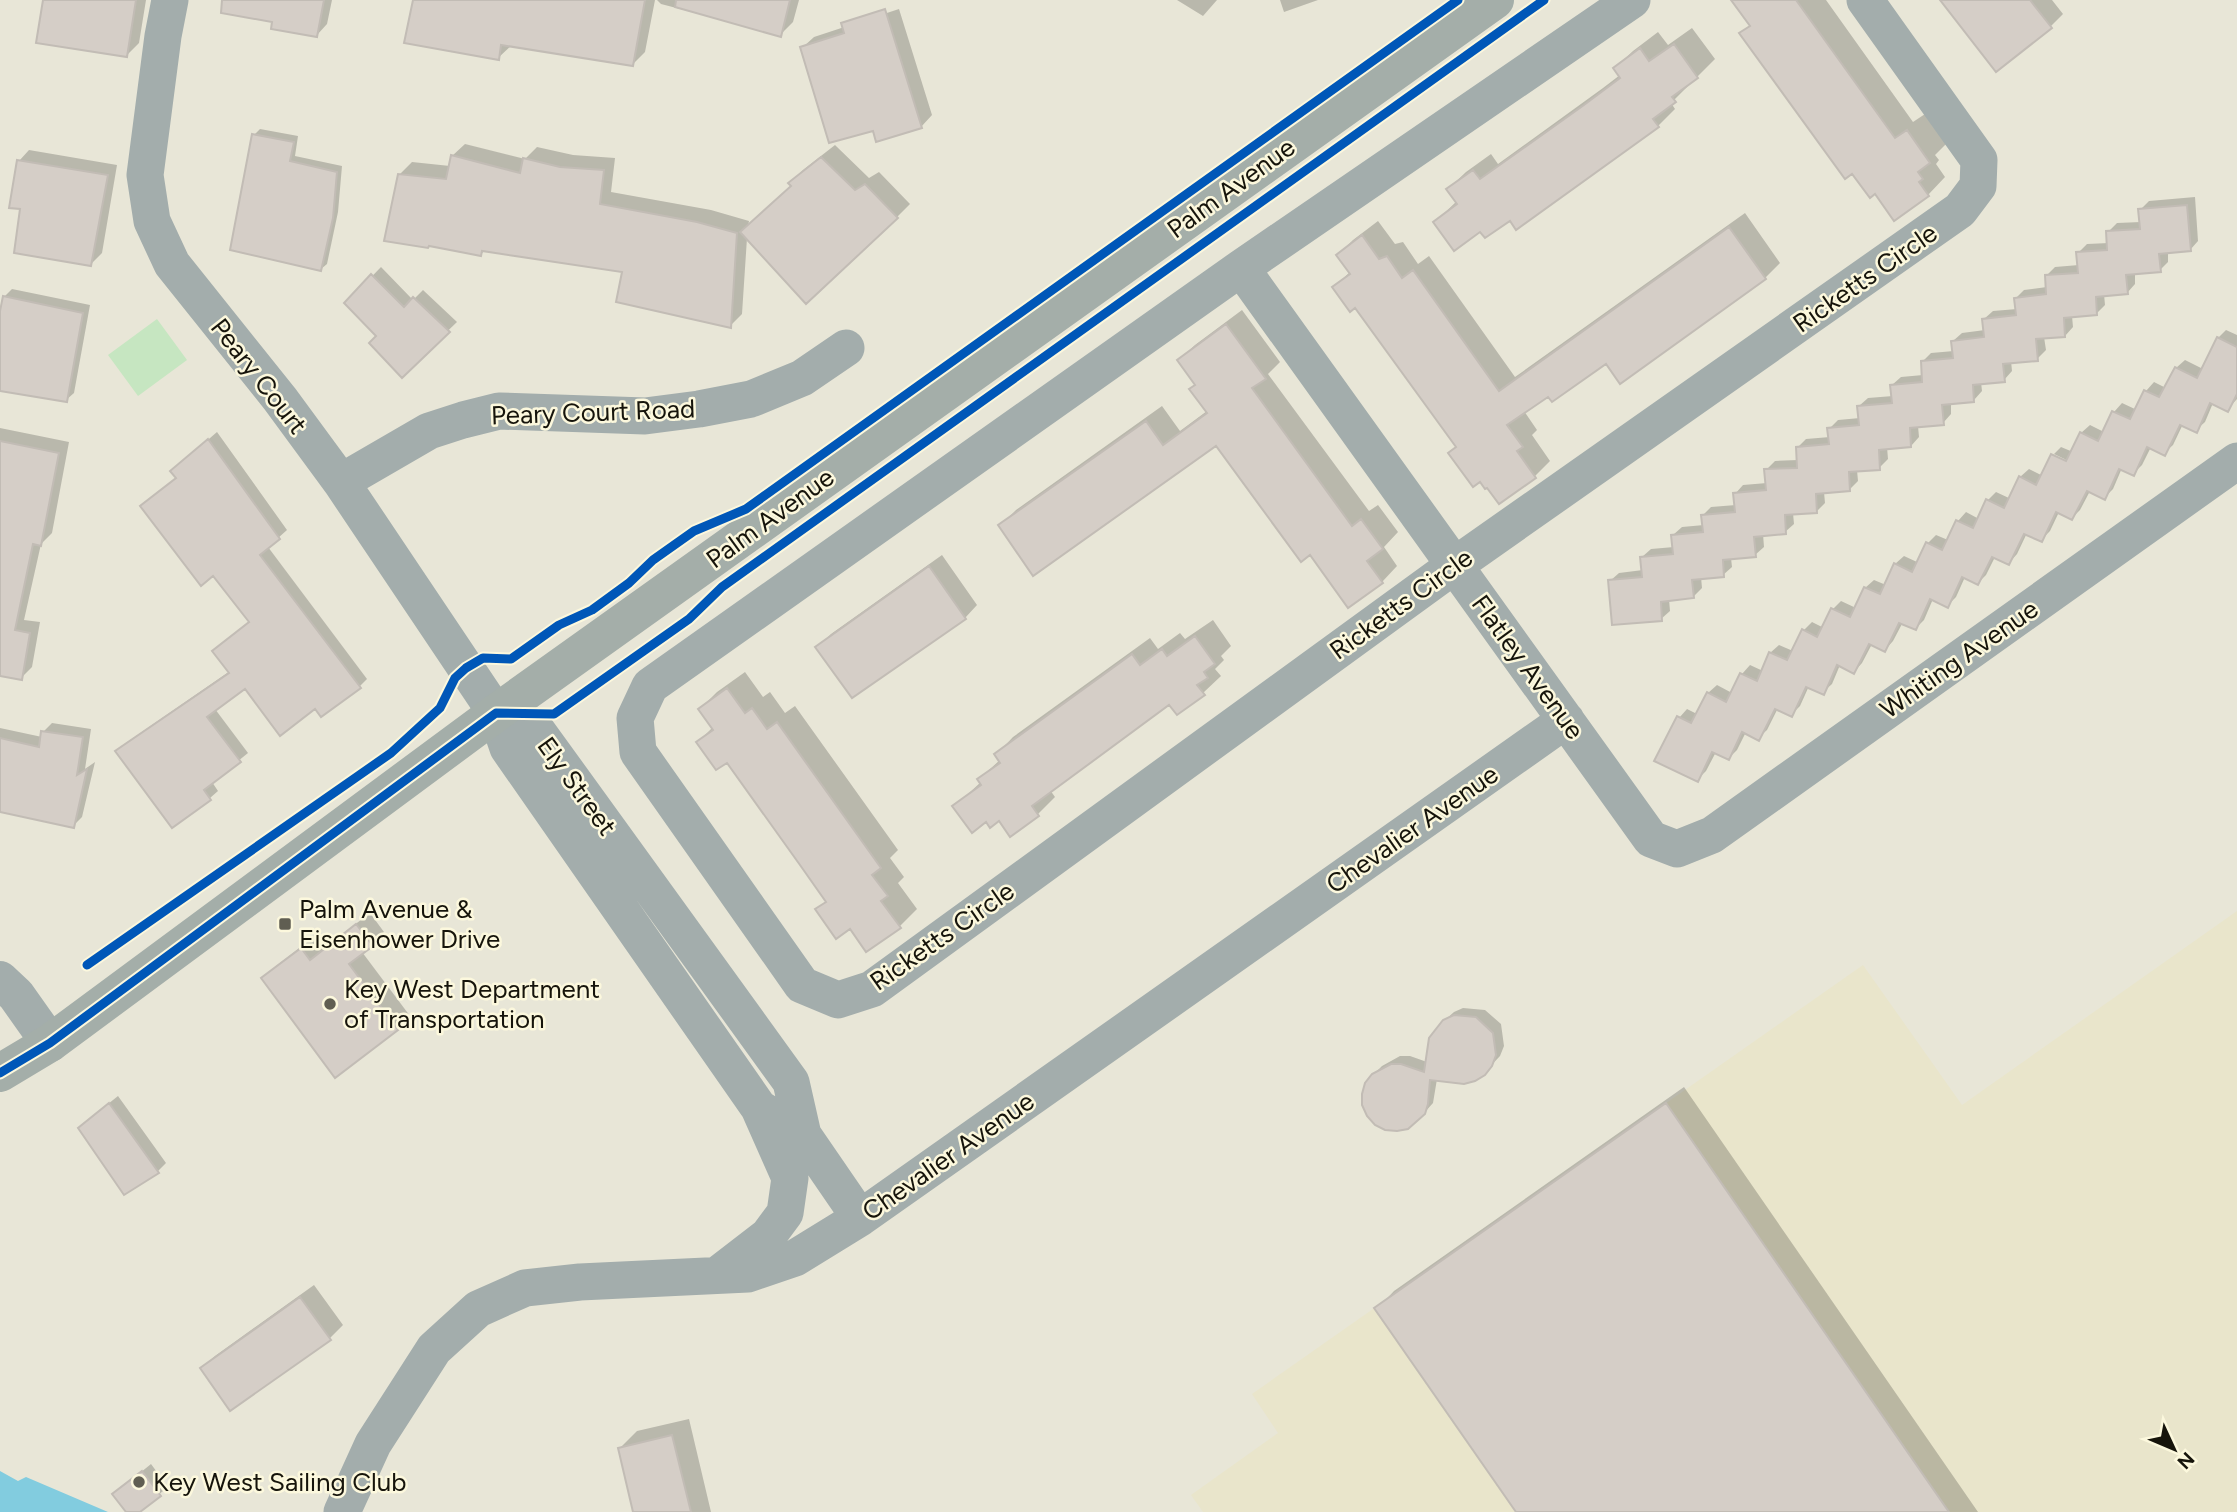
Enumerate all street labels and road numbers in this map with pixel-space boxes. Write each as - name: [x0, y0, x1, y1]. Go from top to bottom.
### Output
- street label: Palm Avenue: [1161, 131, 1301, 245]
- street label: Ricketts Circle: [1787, 217, 1943, 339]
- street label: Peary Court: [204, 312, 314, 440]
- street label: Peary Court Road: [490, 392, 696, 432]
- street label: Palm Avenue: [700, 461, 840, 575]
- street label: Ricketts Circle: [1323, 541, 1479, 667]
- street label: Flatley Avenue: [1465, 589, 1591, 745]
- street label: Whiting Avenue: [1874, 593, 2044, 725]
- street label: Ely Street: [531, 730, 624, 842]
- street label: Chevalier Avenue: [1320, 758, 1504, 900]
- street label: Ricketts Circle: [864, 875, 1020, 997]
- street label: Chevalier Avenue: [856, 1085, 1040, 1227]

